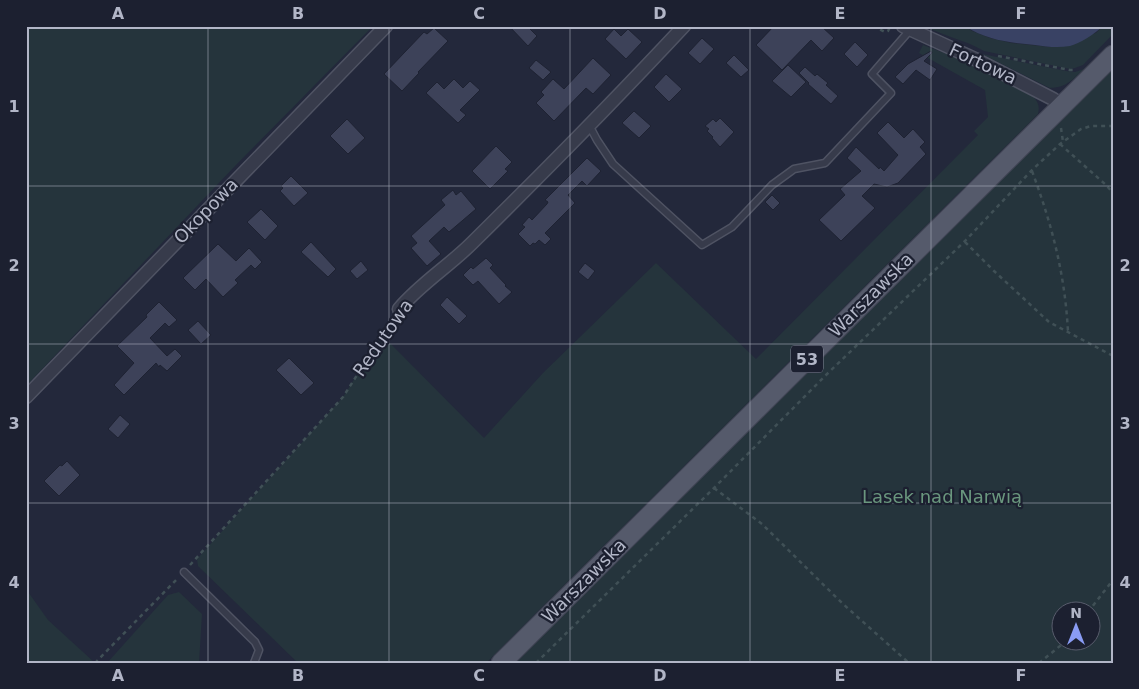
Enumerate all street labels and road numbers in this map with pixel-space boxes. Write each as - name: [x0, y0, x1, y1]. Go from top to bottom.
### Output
- street label: Fortowa: [946, 39, 1020, 88]
- street label: Okopowa: [169, 173, 242, 248]
- street label: Warszawska: [824, 248, 917, 341]
- street label: Redutowa: [348, 295, 417, 380]
- road number: 53: [791, 346, 823, 372]
- street label: Warszawska: [537, 534, 630, 627]

